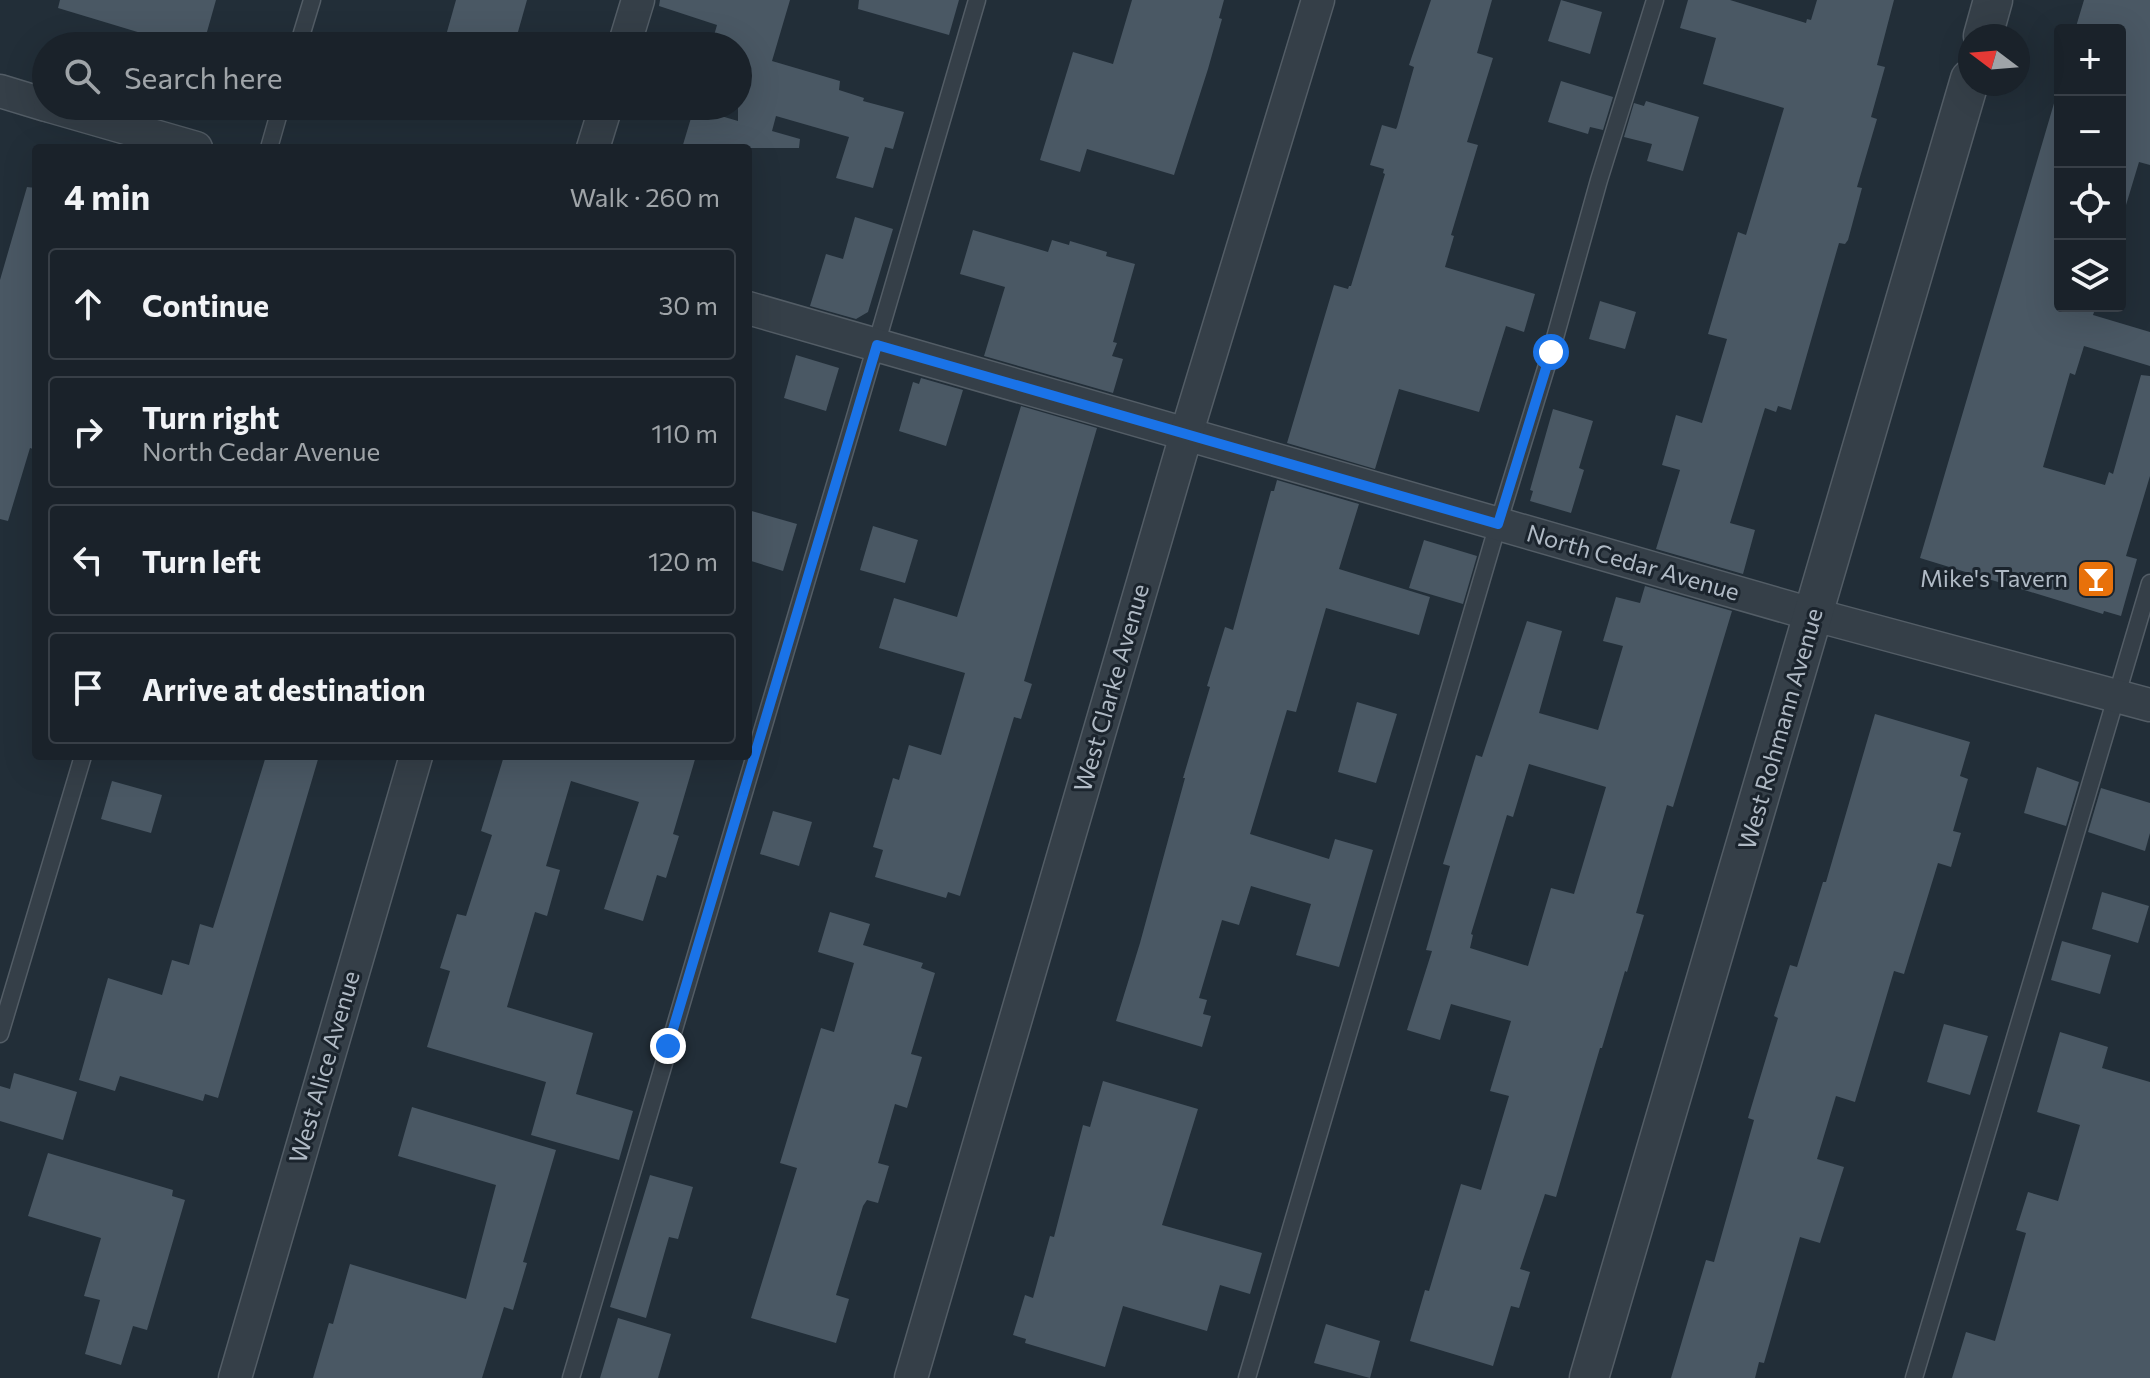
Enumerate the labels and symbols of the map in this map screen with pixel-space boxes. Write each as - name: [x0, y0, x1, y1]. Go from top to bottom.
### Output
- north arrow: [1958, 24, 2030, 96]
- route start: [1533, 334, 1569, 370]
- street label: North Cedar Avenue: [1524, 517, 1743, 606]
- bar icon: Mike's Tavern: [2075, 558, 2117, 600]
- place label: Mike's Tavern: [1920, 563, 2068, 592]
- street label: West Clarke Avenue: [1067, 580, 1154, 795]
- street label: West Rohmann Avenue: [1731, 605, 1828, 853]
- street label: West Alice Avenue: [282, 967, 365, 1166]
- route end: [650, 1028, 686, 1064]

